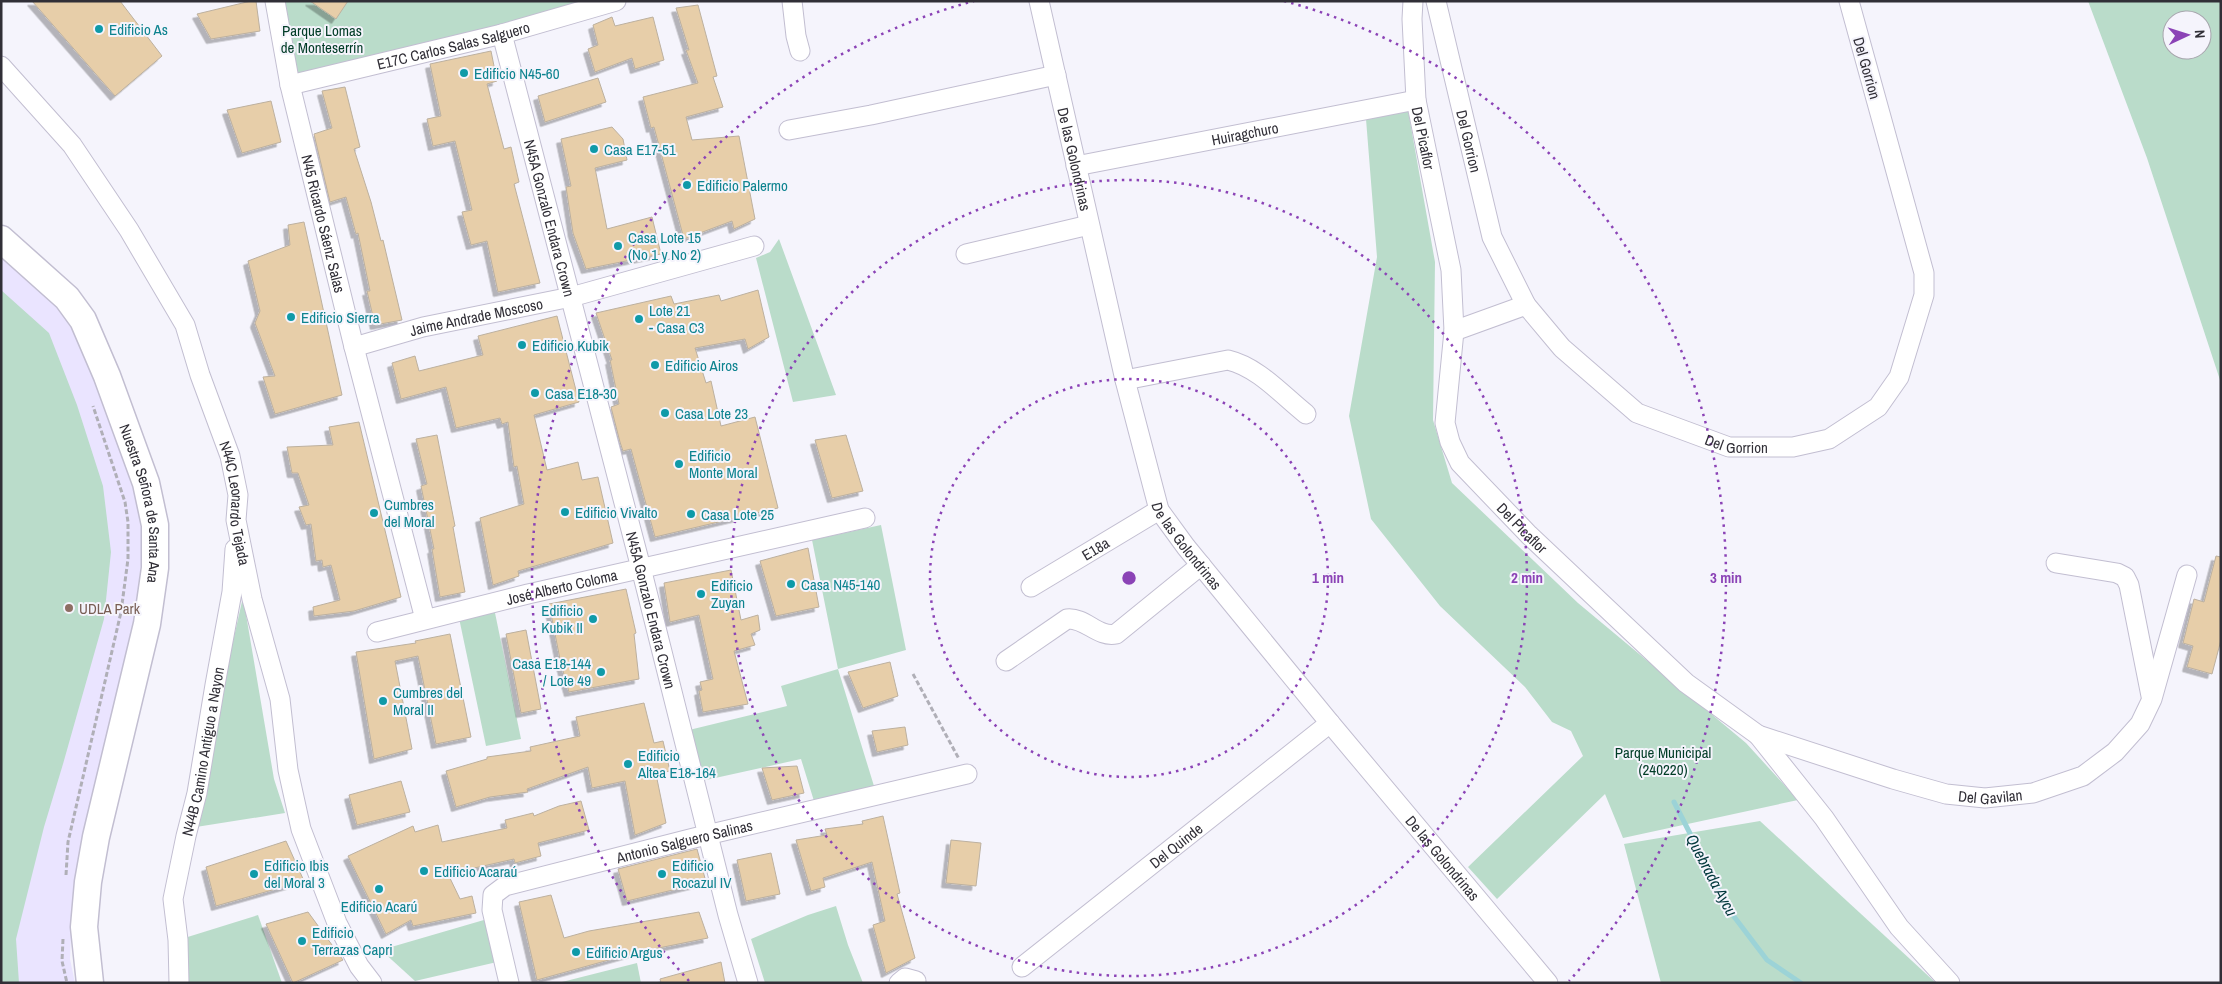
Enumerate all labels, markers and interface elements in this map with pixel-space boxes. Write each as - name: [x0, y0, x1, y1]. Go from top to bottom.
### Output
- north arrow: [2162, 10, 2212, 60]
- street label: E17C Carlos Salas Salguero: [375, 16, 532, 74]
- place label: Edificio As: [109, 19, 168, 40]
- park label: Parque Lomas de Monteserrín: [281, 20, 363, 58]
- marker: Edificio As: [93, 23, 105, 35]
- text: N: [2191, 29, 2209, 39]
- street label: Del Gorrion: [1848, 35, 1886, 101]
- place label: Edificio N45-60: [474, 63, 560, 84]
- marker: Edificio N45-60: [458, 67, 470, 79]
- street label: De las Golondrinas: [1053, 105, 1097, 213]
- street label: Del Picaflor: [1407, 105, 1441, 171]
- street label: Del Gorrion: [1452, 108, 1487, 174]
- street label: Huiragchuro: [1210, 116, 1280, 150]
- street label: N45A Gonzalo Endara Crown: [519, 137, 580, 299]
- place label: Casa E17-51: [604, 139, 676, 160]
- marker: Casa E17-51: [588, 143, 600, 155]
- street label: N45 Ricardo Sáenz Salas: [297, 152, 351, 295]
- place label: Edificio Palermo: [697, 175, 788, 196]
- marker: Edificio Palermo: [681, 179, 693, 191]
- place label: Casa Lote 15 (No 1 y No 2): [628, 227, 701, 265]
- marker: Casa Lote 15 (No 1 y No 2): [612, 240, 624, 252]
- street label: Jaime Andrade Moscoso: [407, 292, 545, 341]
- place label: Lote 21 - Casa C3: [649, 300, 705, 338]
- place label: Edificio Sierra: [301, 307, 380, 328]
- marker: Edificio Sierra: [285, 311, 297, 323]
- marker: Lote 21 - Casa C3: [633, 313, 645, 325]
- place label: Edificio Kubik: [532, 335, 609, 356]
- marker: Edificio Kubik: [516, 339, 528, 351]
- place label: Edificio Airos: [665, 355, 738, 376]
- marker: Edificio Airos: [649, 359, 661, 371]
- place label: Casa E18-30: [545, 383, 617, 404]
- marker: Casa E18-30: [529, 387, 541, 399]
- place label: Casa Lote 23: [675, 403, 748, 424]
- marker: Casa Lote 23: [659, 407, 671, 419]
- street label: Nuestra Señora de Santa Ana: [115, 421, 166, 585]
- street label: Del Gorrion: [1702, 429, 1768, 458]
- street label: N44C Leonardo Tejada: [215, 438, 255, 567]
- place label: Edificio Monte Moral: [689, 445, 757, 483]
- marker: Edificio Monte Moral: [673, 458, 685, 470]
- place label: Cumbres del Moral: [384, 494, 435, 532]
- street label: Del Picaflor: [1493, 498, 1552, 558]
- street label: De las Golondrinas: [1147, 500, 1227, 594]
- place label: Edificio Vivalto: [575, 502, 658, 523]
- place label: Casa Lote 25: [701, 504, 774, 525]
- marker: Edificio Vivalto: [559, 506, 571, 518]
- marker: Cumbres del Moral: [368, 507, 380, 519]
- marker: Casa Lote 25: [685, 508, 697, 520]
- street label: N45A Gonzalo Endara Crown: [621, 529, 681, 691]
- street label: E18a: [1078, 532, 1113, 565]
- street label: José Alberto Coloma: [504, 564, 619, 610]
- text: 1 min: [1312, 567, 1344, 588]
- text: 2 min: [1511, 567, 1543, 588]
- text: 3 min: [1710, 567, 1742, 588]
- centre of rings: [1120, 569, 1138, 587]
- place label: Casa N45-140: [801, 574, 880, 595]
- place label: Edificio Zuyan: [711, 575, 753, 613]
- marker: Casa N45-140: [785, 578, 797, 590]
- marker: Edificio Zuyan: [695, 588, 707, 600]
- place label: UDLA Park: [79, 598, 141, 619]
- place label: Edificio Kubik II: [541, 600, 583, 638]
- marker: UDLA Park: [63, 602, 75, 614]
- marker: Edificio Kubik II: [587, 613, 599, 625]
- place label: Casa E18-144 / Lote 49: [512, 653, 591, 691]
- street label: N44B Camino Antiguo a Nayon: [176, 665, 229, 838]
- marker: Casa E18-144 / Lote 49: [595, 666, 607, 678]
- place label: Cumbres del Moral II: [393, 682, 463, 720]
- marker: Cumbres del Moral II: [377, 695, 389, 707]
- park label: Parque Municipal (240220): [1615, 742, 1711, 780]
- place label: Edificio Altea E18-164: [637, 745, 716, 783]
- marker: Edificio Altea E18-164: [622, 758, 634, 770]
- street label: Del Gavilan: [1957, 784, 2023, 809]
- street label: De las Golondrinas: [1401, 811, 1485, 905]
- street label: Antonio Salguero Salinas: [613, 814, 755, 868]
- street label: Del Quinde: [1145, 818, 1207, 873]
- water label: Quebrada Aycu: [1681, 830, 1743, 920]
- place label: Edificio Ibis del Moral 3: [264, 855, 329, 893]
- place label: Edificio Rocazul IV: [672, 855, 732, 893]
- place label: Edificio Acaraú: [434, 861, 517, 882]
- marker: Edificio Acaraú: [418, 865, 430, 877]
- marker: Edificio Ibis del Moral 3: [248, 868, 260, 880]
- marker: Edificio Rocazul IV: [656, 868, 668, 880]
- marker: Edificio Acarú: [373, 883, 385, 895]
- place label: Edificio Acarú: [341, 896, 417, 917]
- place label: Edificio Terrazas Capri: [312, 922, 393, 960]
- marker: Edificio Terrazas Capri: [296, 935, 308, 947]
- place label: Edificio Argus: [586, 942, 663, 963]
- marker: Edificio Argus: [570, 946, 582, 958]

